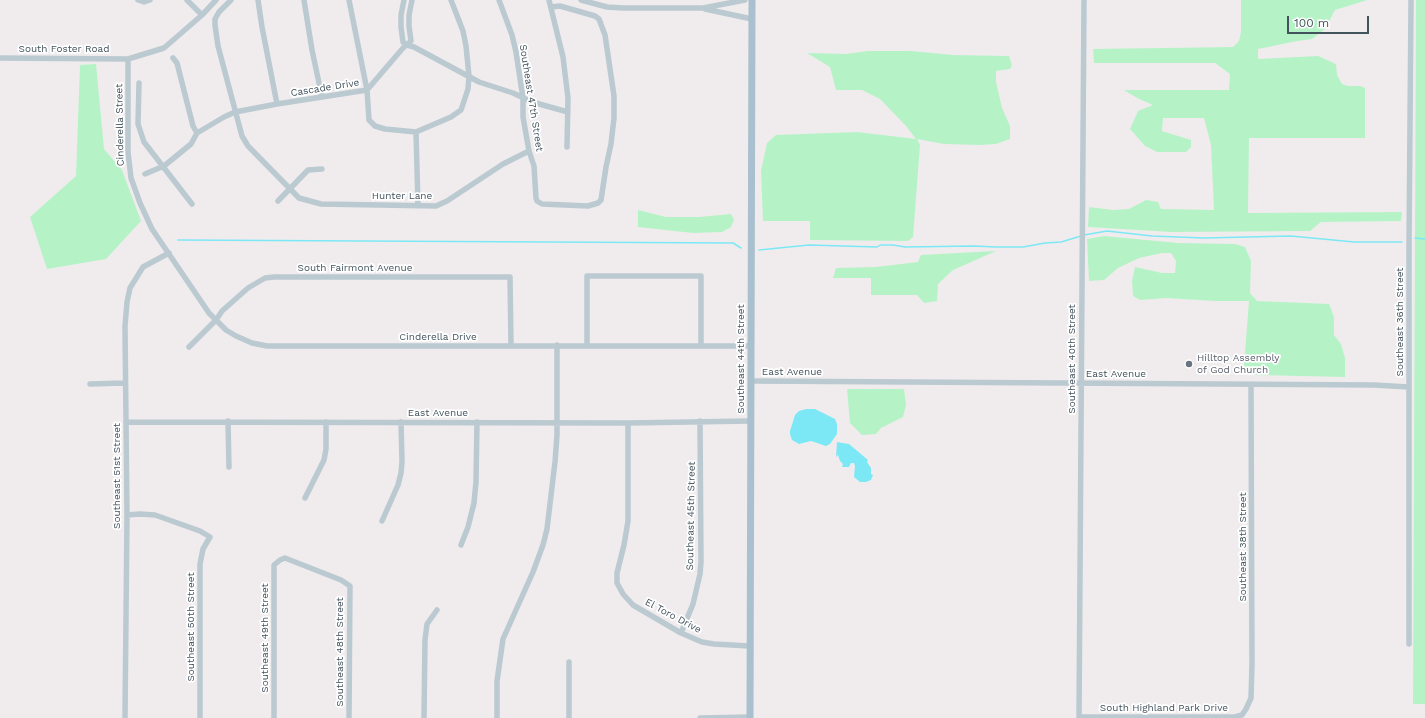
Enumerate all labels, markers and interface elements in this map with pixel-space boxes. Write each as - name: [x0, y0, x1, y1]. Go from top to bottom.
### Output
- scale bar: [1289, 8, 1371, 34]
- text: 100 m: [1294, 16, 1329, 30]
- street label: South Foster Road: [18, 43, 110, 55]
- street label: Southeast 47th Street: [517, 44, 545, 152]
- street label: Cascade Drive: [290, 77, 360, 99]
- street label: Cinderella Street: [113, 84, 127, 166]
- street label: Hunter Lane: [372, 190, 432, 202]
- street label: South Fairmont Avenue: [298, 262, 412, 274]
- street label: Southeast 36th Street: [1394, 267, 1406, 377]
- street label: Southeast 44th Street: [735, 304, 747, 414]
- street label: Southeast 40th Street: [1066, 304, 1078, 414]
- street label: Cinderella Drive: [399, 331, 477, 343]
- place label: Hilltop Assembly of God Church: [1197, 352, 1279, 376]
- marker: Hilltop Assembly of God Church: [1184, 359, 1194, 369]
- street label: East Avenue: [762, 366, 822, 378]
- street label: East Avenue: [1086, 368, 1146, 380]
- street label: East Avenue: [408, 407, 468, 419]
- street label: Southeast 51st Street: [111, 423, 123, 529]
- street label: Southeast 45th Street: [684, 461, 698, 571]
- street label: Southeast 38th Street: [1237, 492, 1249, 602]
- street label: Southeast 50th Street: [185, 572, 197, 682]
- street label: Southeast 49th Street: [259, 583, 271, 693]
- street label: El Toro Drive: [643, 596, 703, 636]
- street label: Southeast 48th Street: [334, 597, 346, 707]
- street label: South Highland Park Drive: [1100, 702, 1228, 714]

